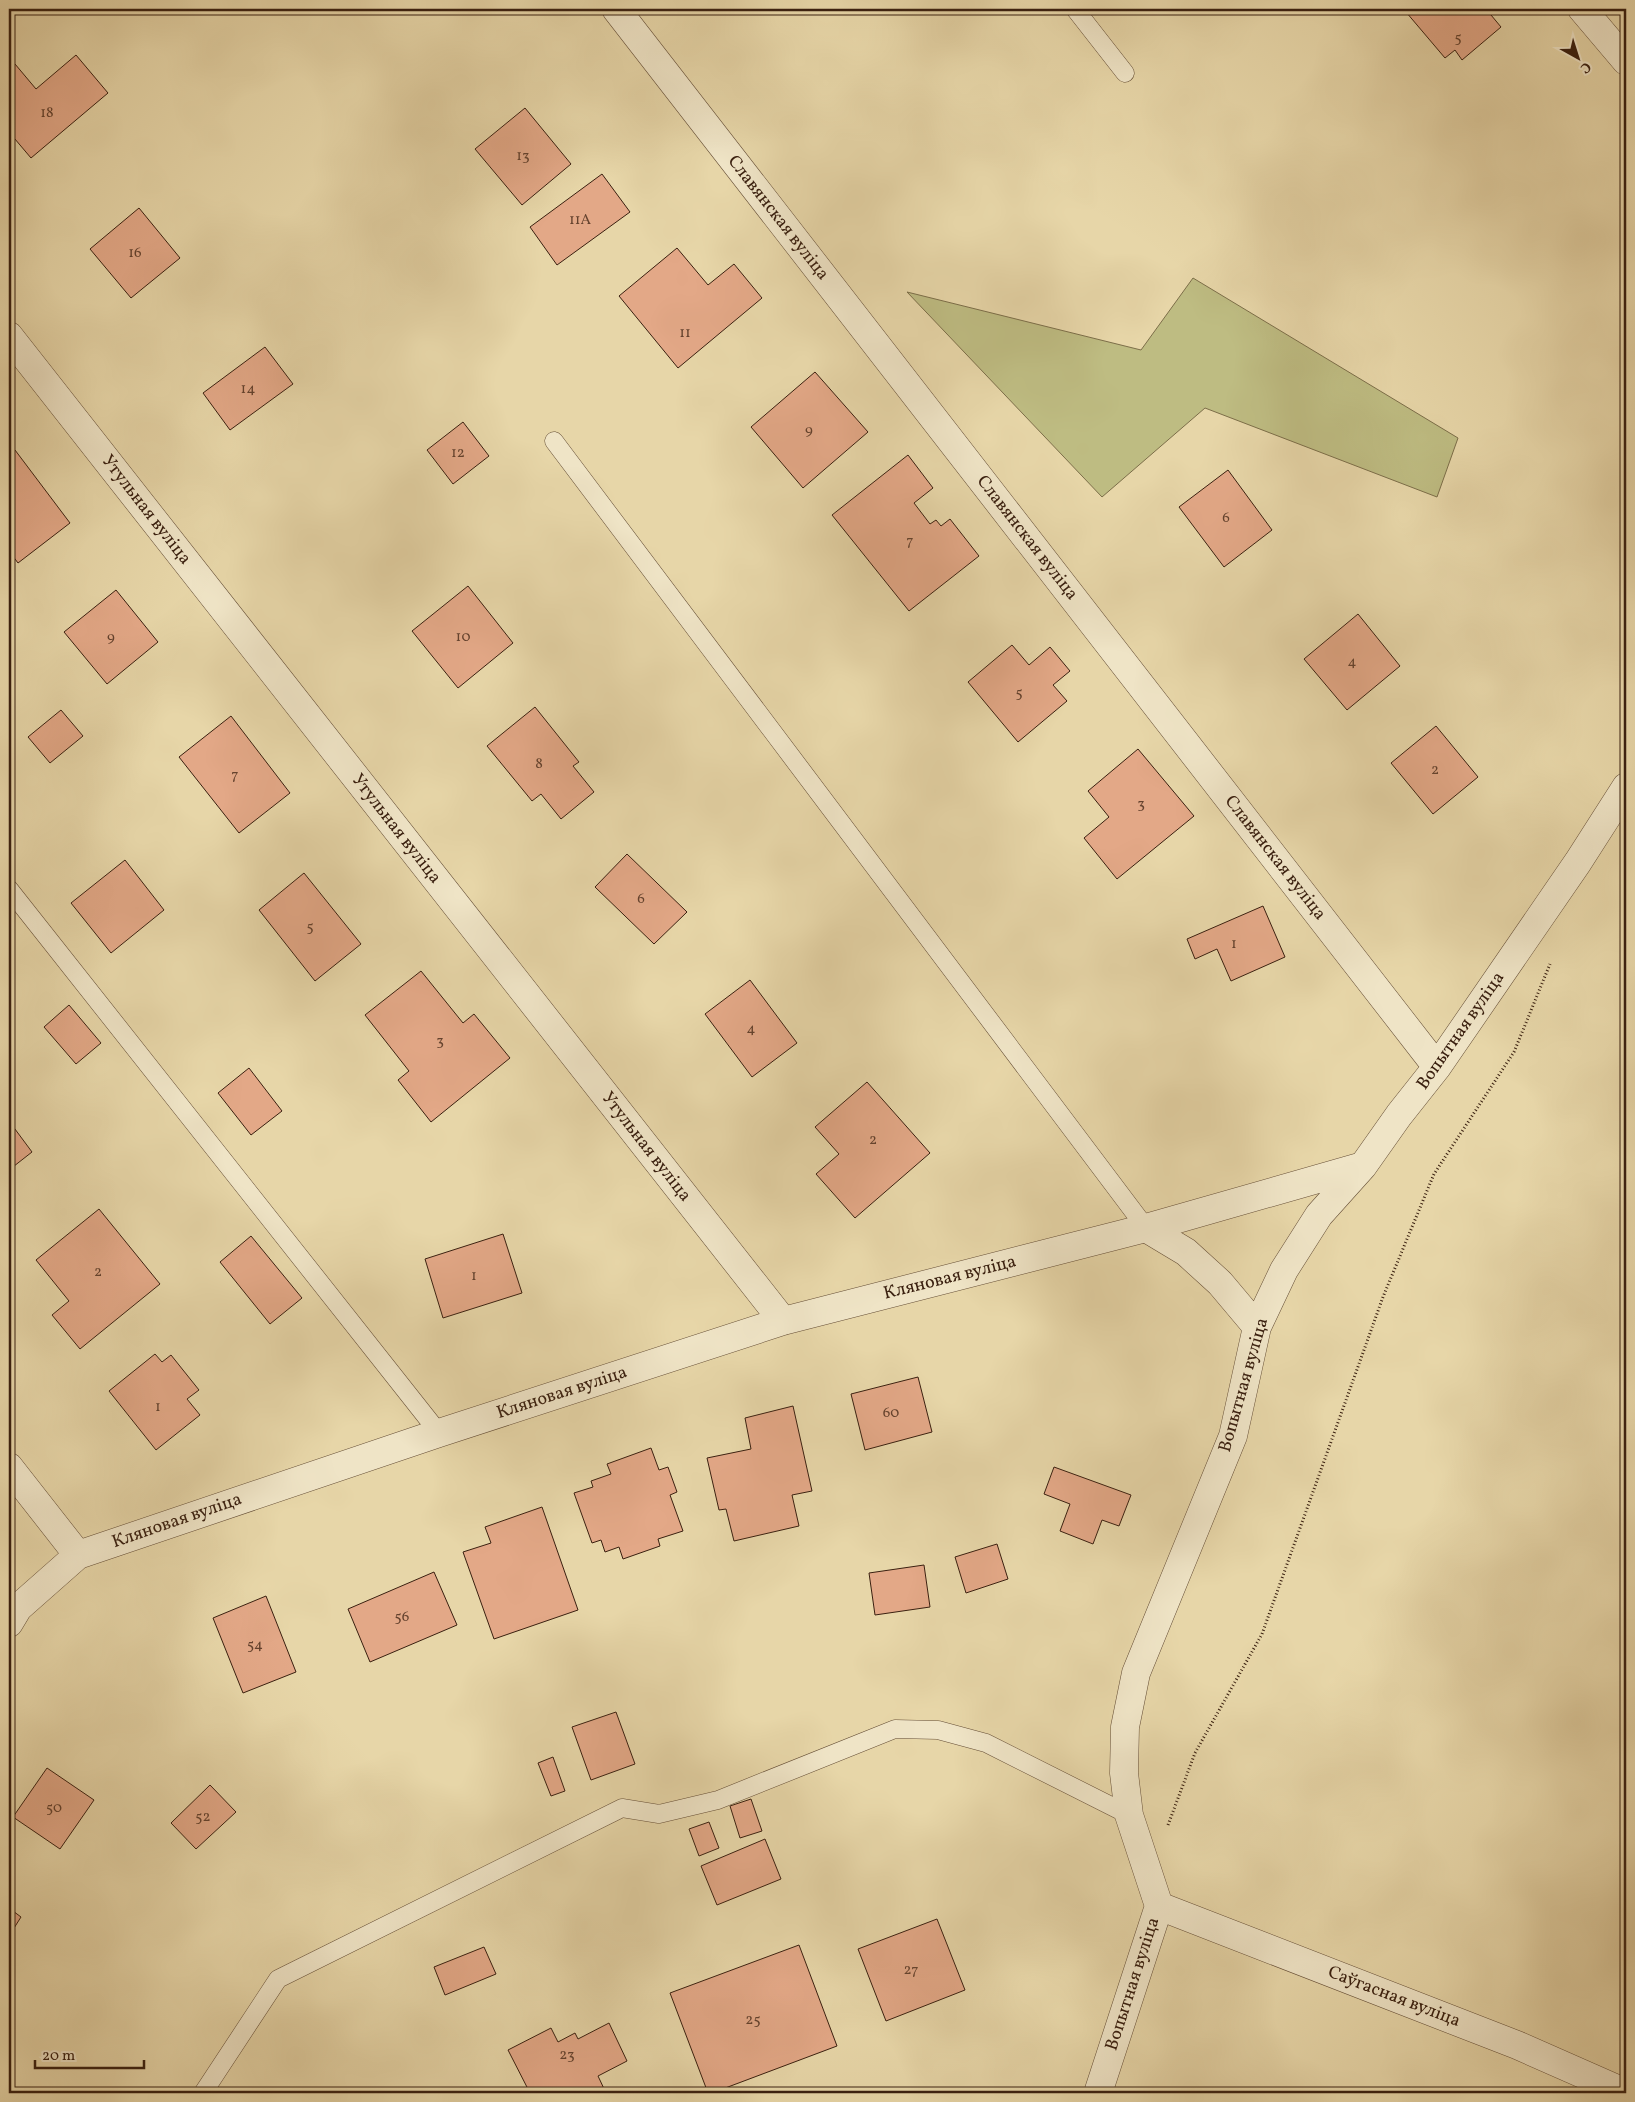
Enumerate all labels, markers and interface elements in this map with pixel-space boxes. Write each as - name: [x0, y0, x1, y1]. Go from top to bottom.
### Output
- house number: 5: [1454, 28, 1462, 49]
- north arrow: [1552, 32, 1602, 82]
- text: С: [1576, 57, 1595, 77]
- house number: 18: [40, 103, 54, 124]
- house number: 13: [516, 146, 530, 167]
- street label: Славянская вуліца: [721, 150, 835, 286]
- house number: 11А: [569, 210, 592, 231]
- house number: 16: [128, 243, 142, 264]
- house number: 11: [679, 323, 691, 344]
- house number: 14: [241, 379, 255, 400]
- house number: 9: [805, 420, 813, 441]
- house number: 12: [451, 443, 465, 464]
- street label: Утульная вуліца: [95, 450, 197, 570]
- street label: Славянская вуліца: [970, 470, 1084, 606]
- house number: 6: [1222, 508, 1230, 529]
- house number: 7: [906, 531, 914, 552]
- house number: 9: [107, 627, 115, 648]
- house number: 10: [456, 627, 470, 648]
- house number: 4: [1348, 652, 1357, 673]
- house number: 5: [1015, 683, 1023, 704]
- house number: 8: [535, 754, 543, 775]
- house number: 2: [1431, 760, 1439, 781]
- house number: 7: [231, 765, 239, 786]
- street label: Утульная вуліца: [345, 769, 447, 889]
- street label: Славянская вуліца: [1218, 790, 1332, 926]
- house number: 3: [1137, 794, 1145, 815]
- house number: 6: [637, 889, 645, 910]
- house number: 5: [306, 917, 314, 938]
- house number: 1: [1231, 934, 1237, 955]
- street label: Вопытная вуліца: [1411, 967, 1511, 1095]
- house number: 4: [747, 1019, 756, 1040]
- house number: 3: [436, 1031, 444, 1052]
- street label: Утульная вуліца: [595, 1087, 697, 1207]
- house number: 2: [869, 1130, 877, 1151]
- street label: Кляновая вуліца: [881, 1249, 1019, 1307]
- house number: 2: [94, 1262, 102, 1283]
- house number: 1: [471, 1266, 477, 1287]
- street label: Вопытная вуліца: [1213, 1315, 1275, 1455]
- street label: Кляновая вуліца: [493, 1360, 631, 1426]
- house number: 1: [155, 1397, 161, 1418]
- house number: 60: [883, 1403, 899, 1424]
- street label: Кляновая вуліца: [109, 1487, 245, 1555]
- house number: 56: [395, 1607, 409, 1628]
- house number: 54: [247, 1635, 263, 1656]
- house number: 50: [46, 1798, 62, 1819]
- house number: 52: [195, 1807, 211, 1828]
- street label: Вопытная вуліца: [1100, 1914, 1166, 2054]
- house number: 27: [904, 1960, 918, 1981]
- street label: Саўгасная вуліца: [1324, 1960, 1464, 2034]
- house number: 25: [745, 2010, 761, 2031]
- scale bar: [35, 2037, 144, 2069]
- house number: 23: [559, 2045, 575, 2066]
- text: 20 m: [42, 2046, 75, 2067]

